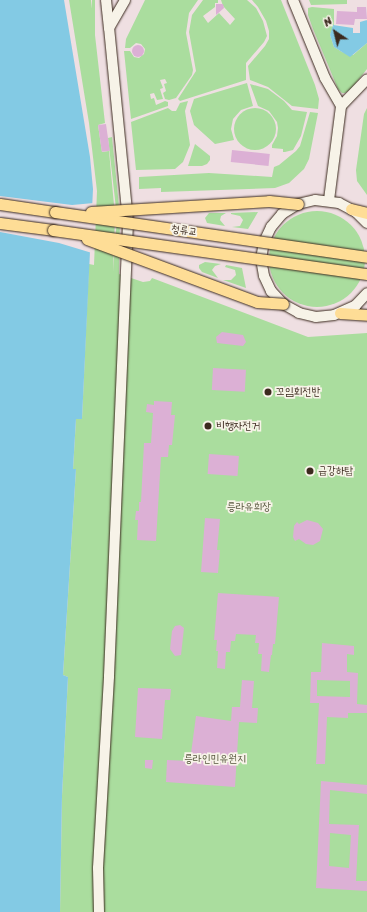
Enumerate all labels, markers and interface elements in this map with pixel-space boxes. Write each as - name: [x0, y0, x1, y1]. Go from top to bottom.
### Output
- north arrow: [315, 12, 355, 52]
- text: N: [319, 12, 336, 32]
- street label: 청류교: [170, 223, 198, 239]
- place label: 꼬임회전반: [276, 385, 320, 399]
- marker: 꼬임회전반: [263, 387, 273, 397]
- place label: 비행자전거: [216, 419, 260, 433]
- marker: 비행자전거: [203, 421, 213, 431]
- place label: 급강하탑: [318, 464, 353, 478]
- marker: 급강하탑: [305, 466, 315, 476]
- park label: 릉라유희장: [227, 500, 271, 514]
- park label: 릉라인민유원지: [184, 752, 246, 766]

